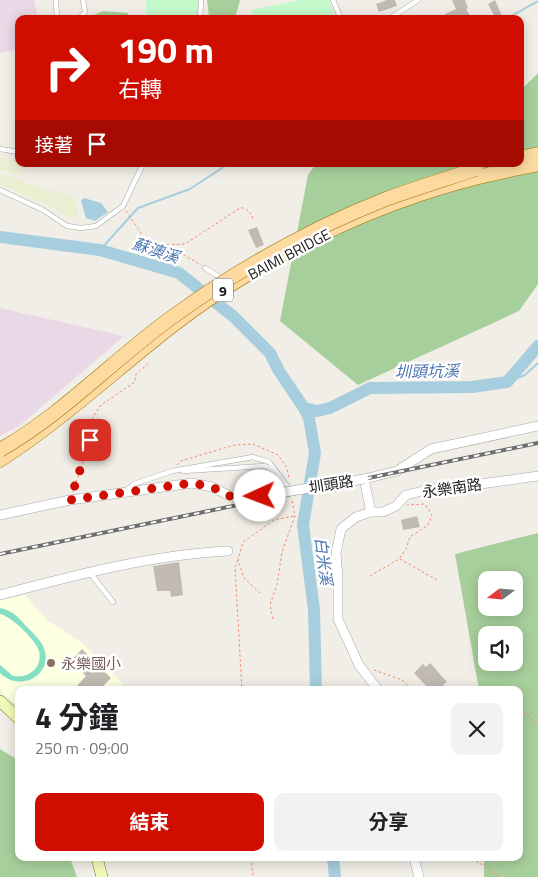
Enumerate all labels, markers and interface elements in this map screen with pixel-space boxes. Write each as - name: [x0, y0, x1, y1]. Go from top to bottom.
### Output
- text: 190 m: [118, 23, 214, 77]
- icon: right: [35, 35, 100, 100]
- text: 右轉: [118, 72, 162, 106]
- text: 接著: [35, 130, 73, 159]
- icon: arrive: [83, 130, 111, 158]
- street label: BAIMI BRIDGE: [244, 223, 334, 285]
- water label: 蘇澳溪: [129, 231, 184, 269]
- road number: 9: [213, 278, 233, 302]
- water label: 圳頭坑溪: [395, 358, 461, 384]
- pin: [69, 419, 111, 461]
- icon: arrive: [76, 426, 104, 454]
- position arrow: [233, 469, 285, 521]
- street label: 圳頭路: [307, 469, 355, 499]
- street label: 永樂南路: [421, 472, 483, 504]
- water label: 白米溪: [309, 536, 339, 588]
- north arrow: [478, 571, 522, 616]
- map controls: [478, 571, 523, 671]
- button: sound: [478, 626, 523, 671]
- place label: 永樂國小: [61, 652, 121, 675]
- marker: 永樂國小: [45, 657, 57, 669]
- text: 4 分鐘: [35, 694, 118, 740]
- button: close: [451, 703, 503, 755]
- text: 250 m · 09:00: [35, 736, 129, 760]
- button: 結束: [35, 793, 264, 851]
- button: 分享: [274, 793, 503, 851]

